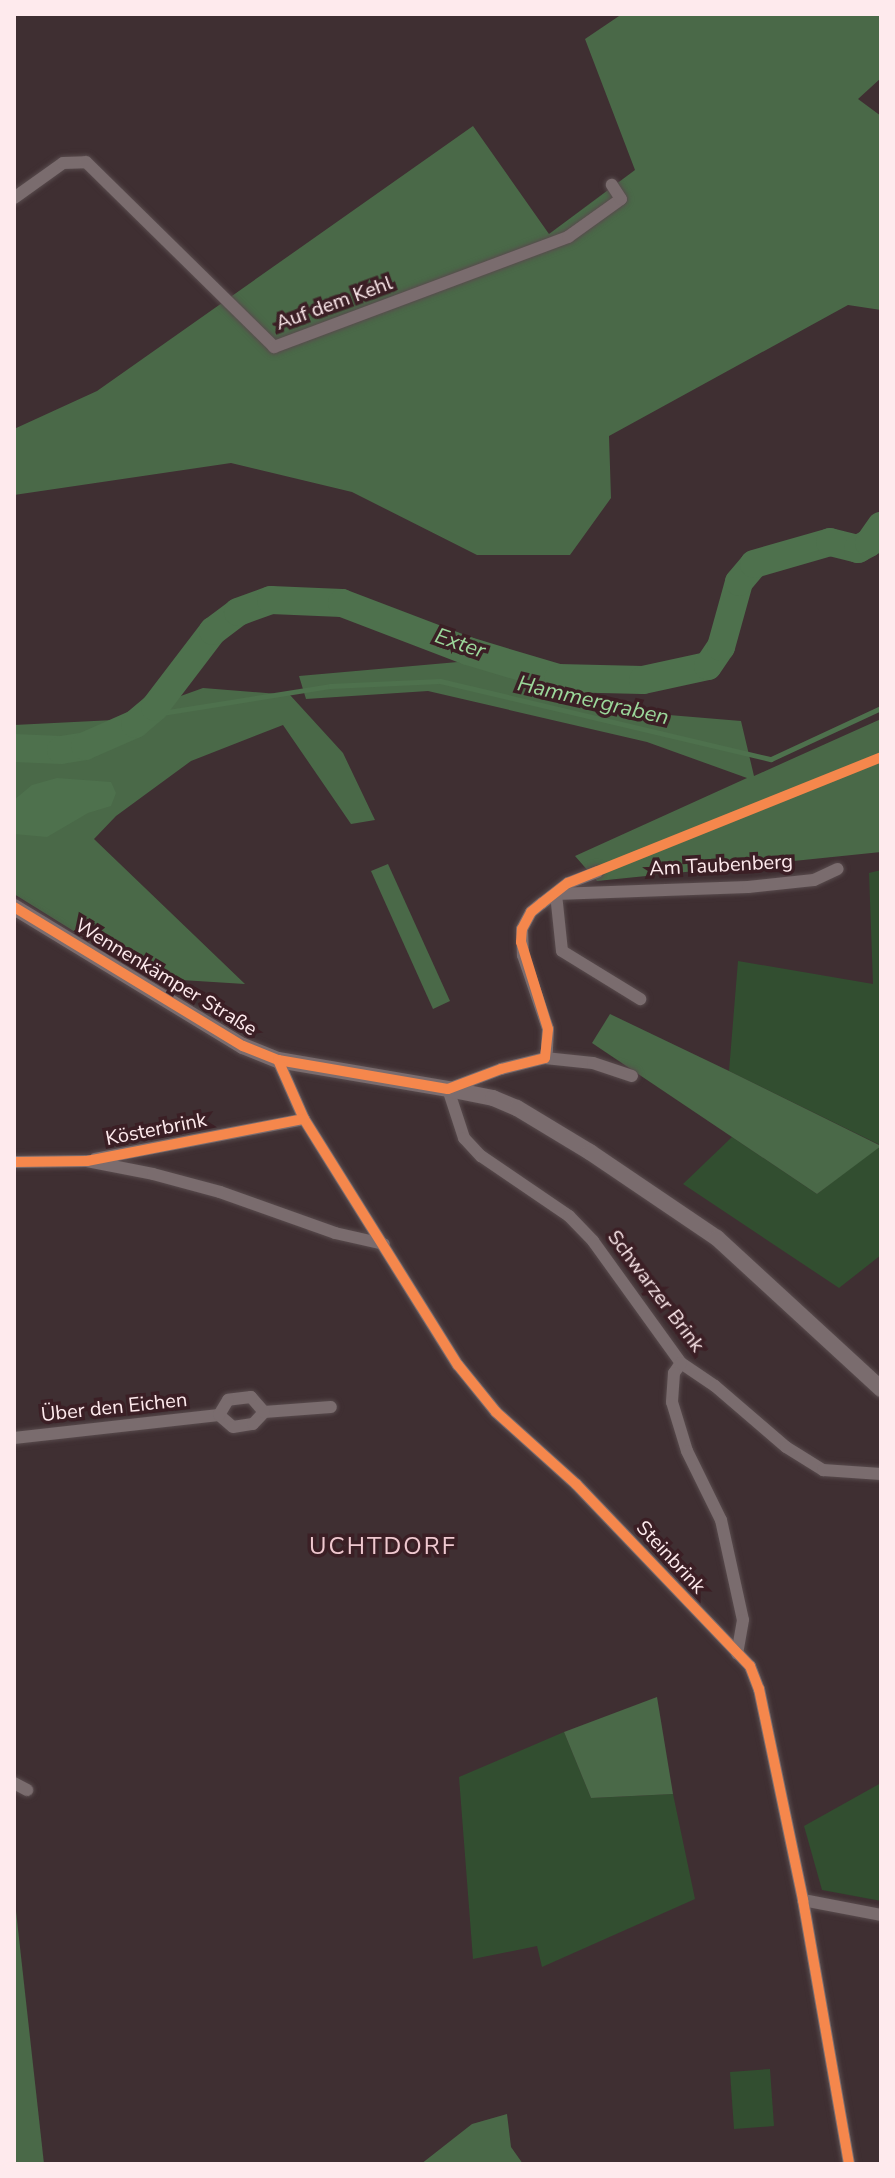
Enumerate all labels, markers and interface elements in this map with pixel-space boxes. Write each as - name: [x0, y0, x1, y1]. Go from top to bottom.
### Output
- street label: Auf dem Kehl: [272, 271, 396, 335]
- water label: Exter: [431, 623, 489, 665]
- water label: Hammergraben: [515, 671, 671, 731]
- street label: Am Taubenberg: [649, 849, 793, 881]
- street label: Wennenkämper Straße: [71, 913, 261, 1041]
- street label: Kösterbrink: [103, 1107, 209, 1151]
- street label: Schwarzer Brink: [603, 1226, 709, 1356]
- street label: Über den Eichen: [40, 1387, 188, 1427]
- street label: Steinbrink: [631, 1516, 711, 1598]
- district label: UCHTDORF: [309, 1533, 457, 1561]

